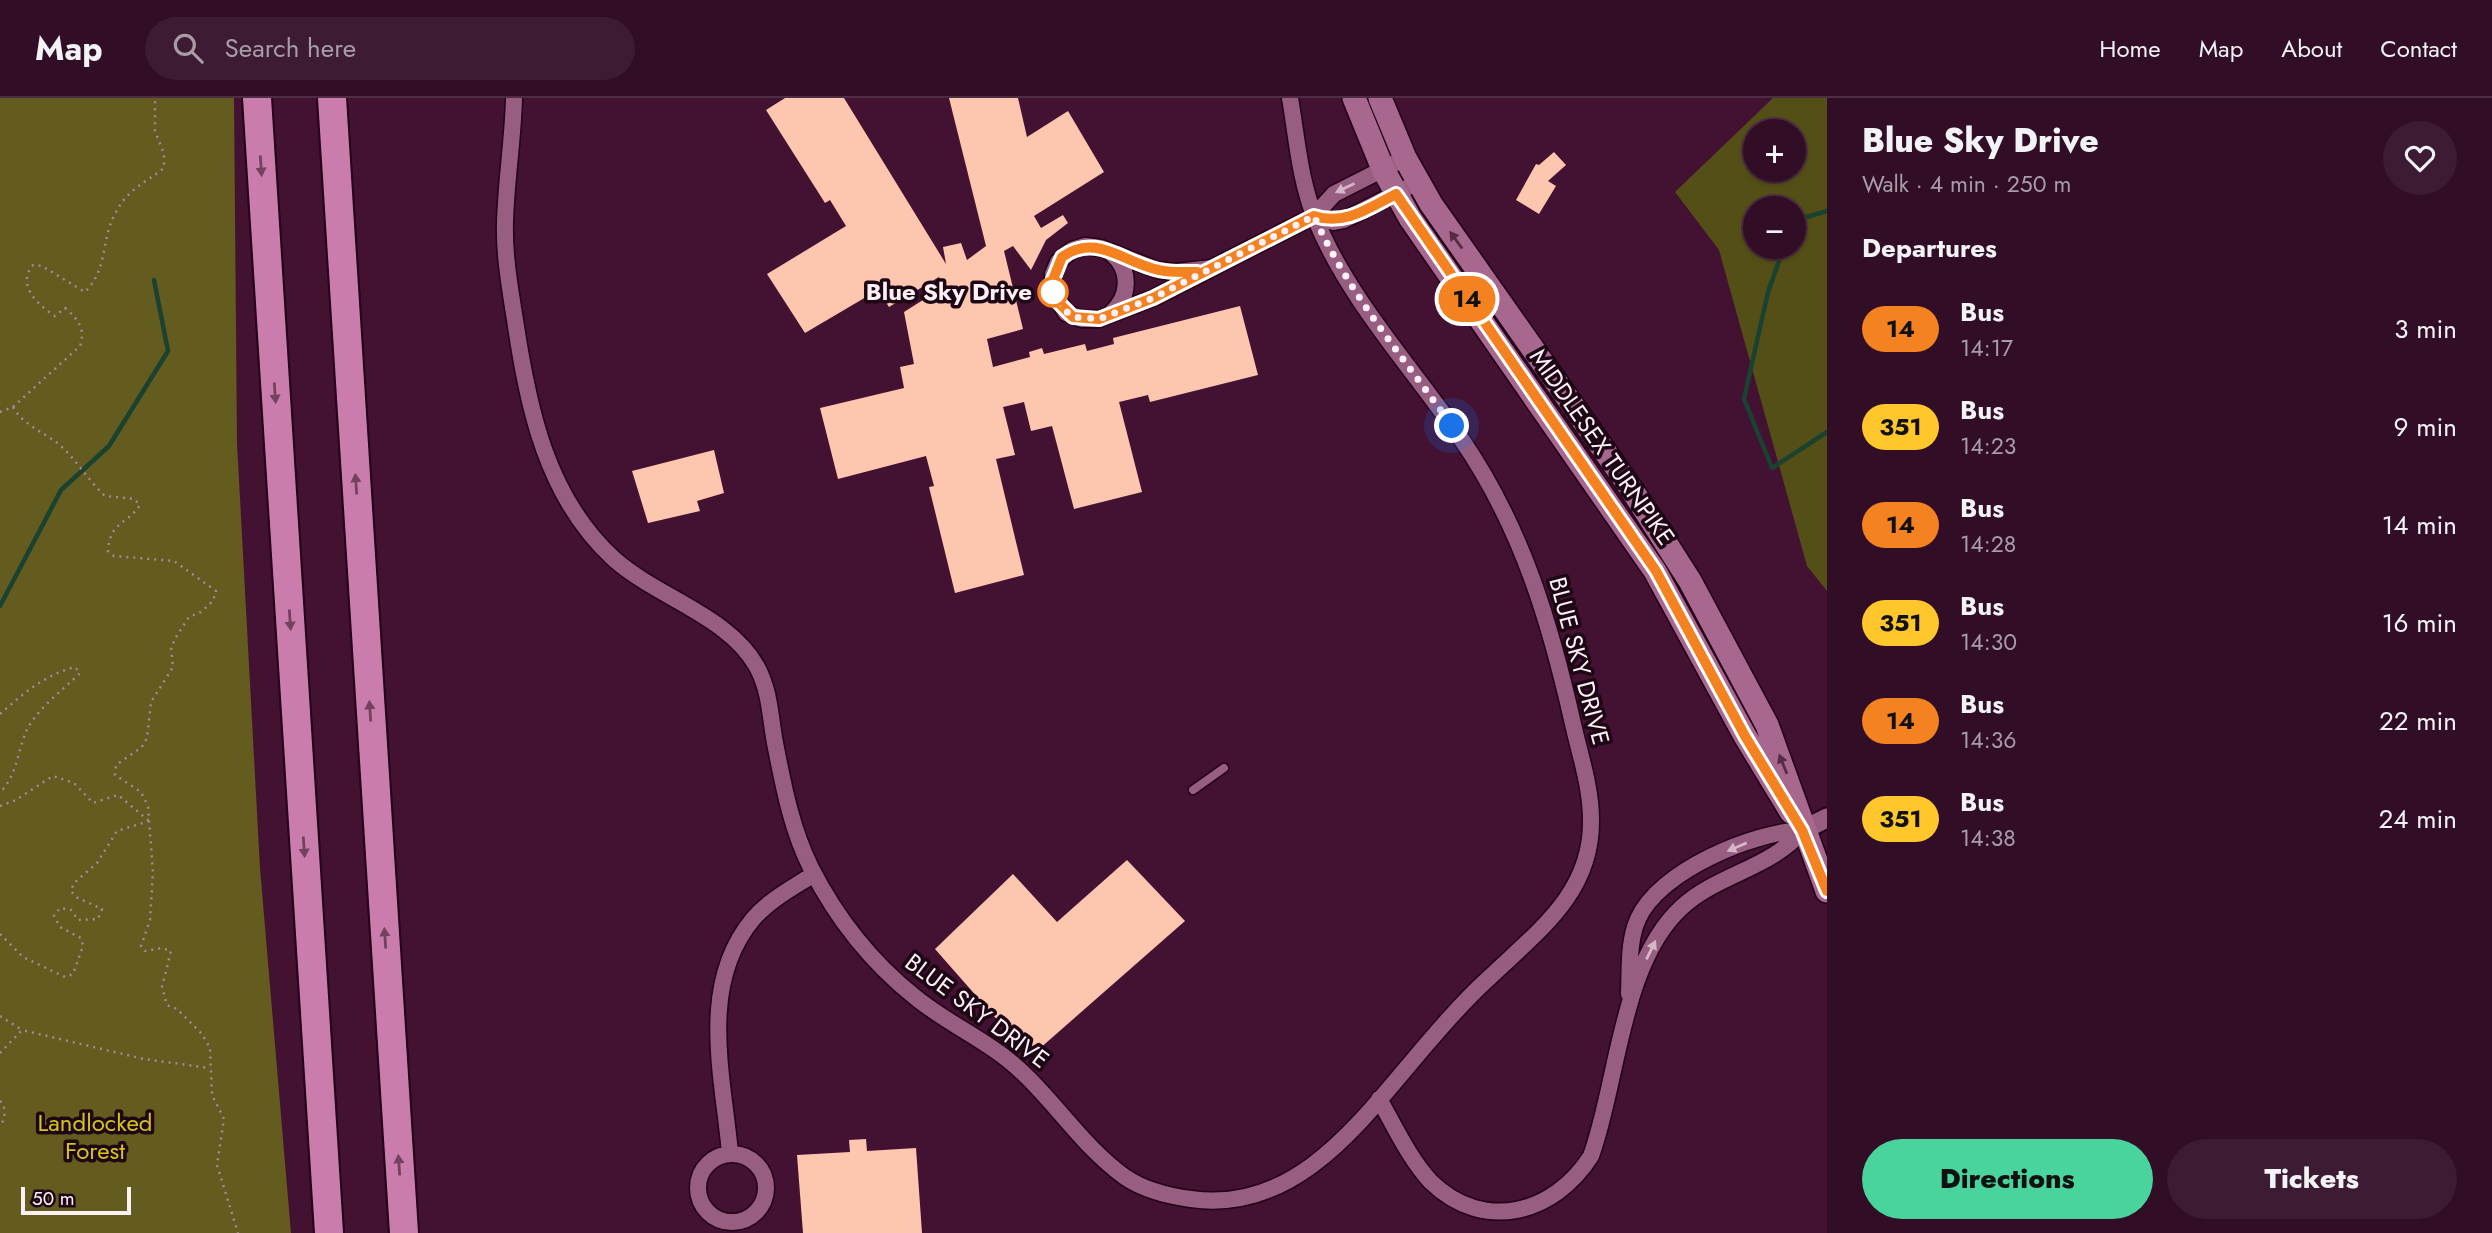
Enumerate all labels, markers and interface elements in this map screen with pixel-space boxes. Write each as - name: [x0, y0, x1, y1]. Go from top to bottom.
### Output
- search box: [145, 17, 635, 80]
- text: Map: [35, 25, 103, 72]
- icon: search: [169, 29, 207, 67]
- text: Search here: [225, 29, 356, 67]
- text: Home: [2099, 31, 2161, 66]
- text: Map: [2199, 31, 2243, 66]
- text: About: [2281, 31, 2342, 66]
- text: Contact: [2380, 31, 2457, 66]
- text: Blue Sky Drive: [1862, 117, 2099, 164]
- map controls: [1743, 119, 1806, 259]
- button: +: [1743, 119, 1806, 182]
- button: heart: [2383, 121, 2457, 195]
- one-way arrow: [256, 155, 267, 177]
- text: Walk · 4 min · 250 m: [1862, 167, 2071, 201]
- one-way arrow: [1335, 183, 1355, 194]
- button: −: [1743, 196, 1806, 259]
- text: Departures: [1862, 229, 1997, 267]
- one-way arrow: [1449, 231, 1463, 249]
- place label: Blue Sky Drive: [866, 274, 1032, 309]
- line badge: 14: [1436, 276, 1498, 322]
- marker: Blue Sky Drive: [1038, 277, 1068, 307]
- text: 14: [1453, 281, 1481, 316]
- text: Bus: [1960, 293, 2004, 331]
- text: 3 min: [2394, 310, 2457, 348]
- text: 14: [1886, 311, 1915, 346]
- text: 14:17: [1960, 331, 2013, 365]
- street label: MIDDLESEX TURNPIKE: [1521, 341, 1684, 552]
- one-way arrow: [270, 382, 281, 404]
- text: Bus: [1960, 391, 2004, 429]
- your location: [1434, 408, 1469, 443]
- text: 9 min: [2394, 408, 2457, 446]
- text: 351: [1879, 409, 1922, 444]
- text: 14:23: [1960, 429, 2016, 463]
- one-way arrow: [350, 473, 361, 495]
- text: Bus: [1960, 489, 2004, 527]
- text: 14 min: [2382, 506, 2457, 544]
- text: 14: [1886, 507, 1915, 542]
- text: 14:28: [1960, 527, 2016, 561]
- street label: BLUE SKY DRIVE: [1540, 573, 1619, 749]
- text: Bus: [1960, 587, 2004, 625]
- text: 16 min: [2382, 604, 2457, 642]
- text: 351: [1879, 605, 1922, 640]
- one-way arrow: [285, 609, 296, 631]
- text: 14:30: [1960, 625, 2017, 659]
- text: Bus: [1960, 685, 2004, 723]
- one-way arrow: [365, 700, 376, 722]
- text: 22 min: [2379, 702, 2457, 740]
- text: 14: [1886, 703, 1915, 738]
- text: 14:36: [1960, 723, 2016, 757]
- one-way arrow: [1778, 754, 1789, 775]
- text: Bus: [1960, 783, 2004, 821]
- text: 24 min: [2379, 800, 2457, 838]
- text: 351: [1879, 801, 1922, 836]
- text: 14:38: [1960, 821, 2016, 855]
- one-way arrow: [299, 836, 310, 858]
- one-way arrow: [1727, 842, 1748, 853]
- one-way arrow: [379, 927, 390, 949]
- one-way arrow: [1646, 940, 1657, 960]
- street label: BLUE SKY DRIVE: [898, 945, 1057, 1076]
- park label: Landlocked Forest: [38, 1105, 152, 1168]
- button: Directions: [1862, 1139, 2153, 1219]
- button: Tickets: [2167, 1139, 2457, 1219]
- one-way arrow: [393, 1154, 404, 1176]
- scale bar: [21, 1184, 131, 1216]
- text: 50 m: [32, 1185, 75, 1212]

